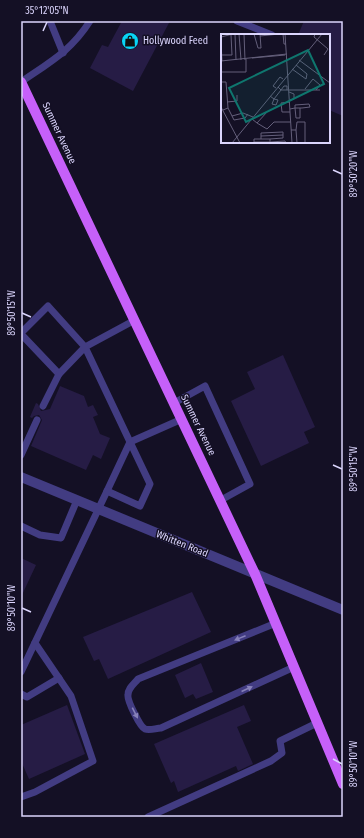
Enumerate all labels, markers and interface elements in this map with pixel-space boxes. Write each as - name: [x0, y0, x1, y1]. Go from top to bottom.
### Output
- text: 35°12'05"N: [25, 5, 69, 17]
- shop icon: Hollywood Feed: [120, 31, 140, 51]
- inset map: [221, 34, 330, 143]
- place label: Hollywood Feed: [143, 35, 208, 47]
- street label: Summer Avenue: [40, 100, 78, 166]
- text: 89°50'20"W: [348, 150, 360, 197]
- text: 89°50'15"W: [6, 290, 18, 336]
- street label: Summer Avenue: [178, 393, 218, 458]
- text: 89°50'15"W: [348, 446, 360, 492]
- street label: Whitten Road: [154, 528, 210, 560]
- text: 89°50'10"W: [6, 584, 18, 631]
- one-way arrow: [234, 635, 245, 641]
- one-way arrow: [241, 686, 252, 692]
- one-way arrow: [132, 707, 138, 719]
- text: 89°50'10"W: [348, 740, 360, 787]

